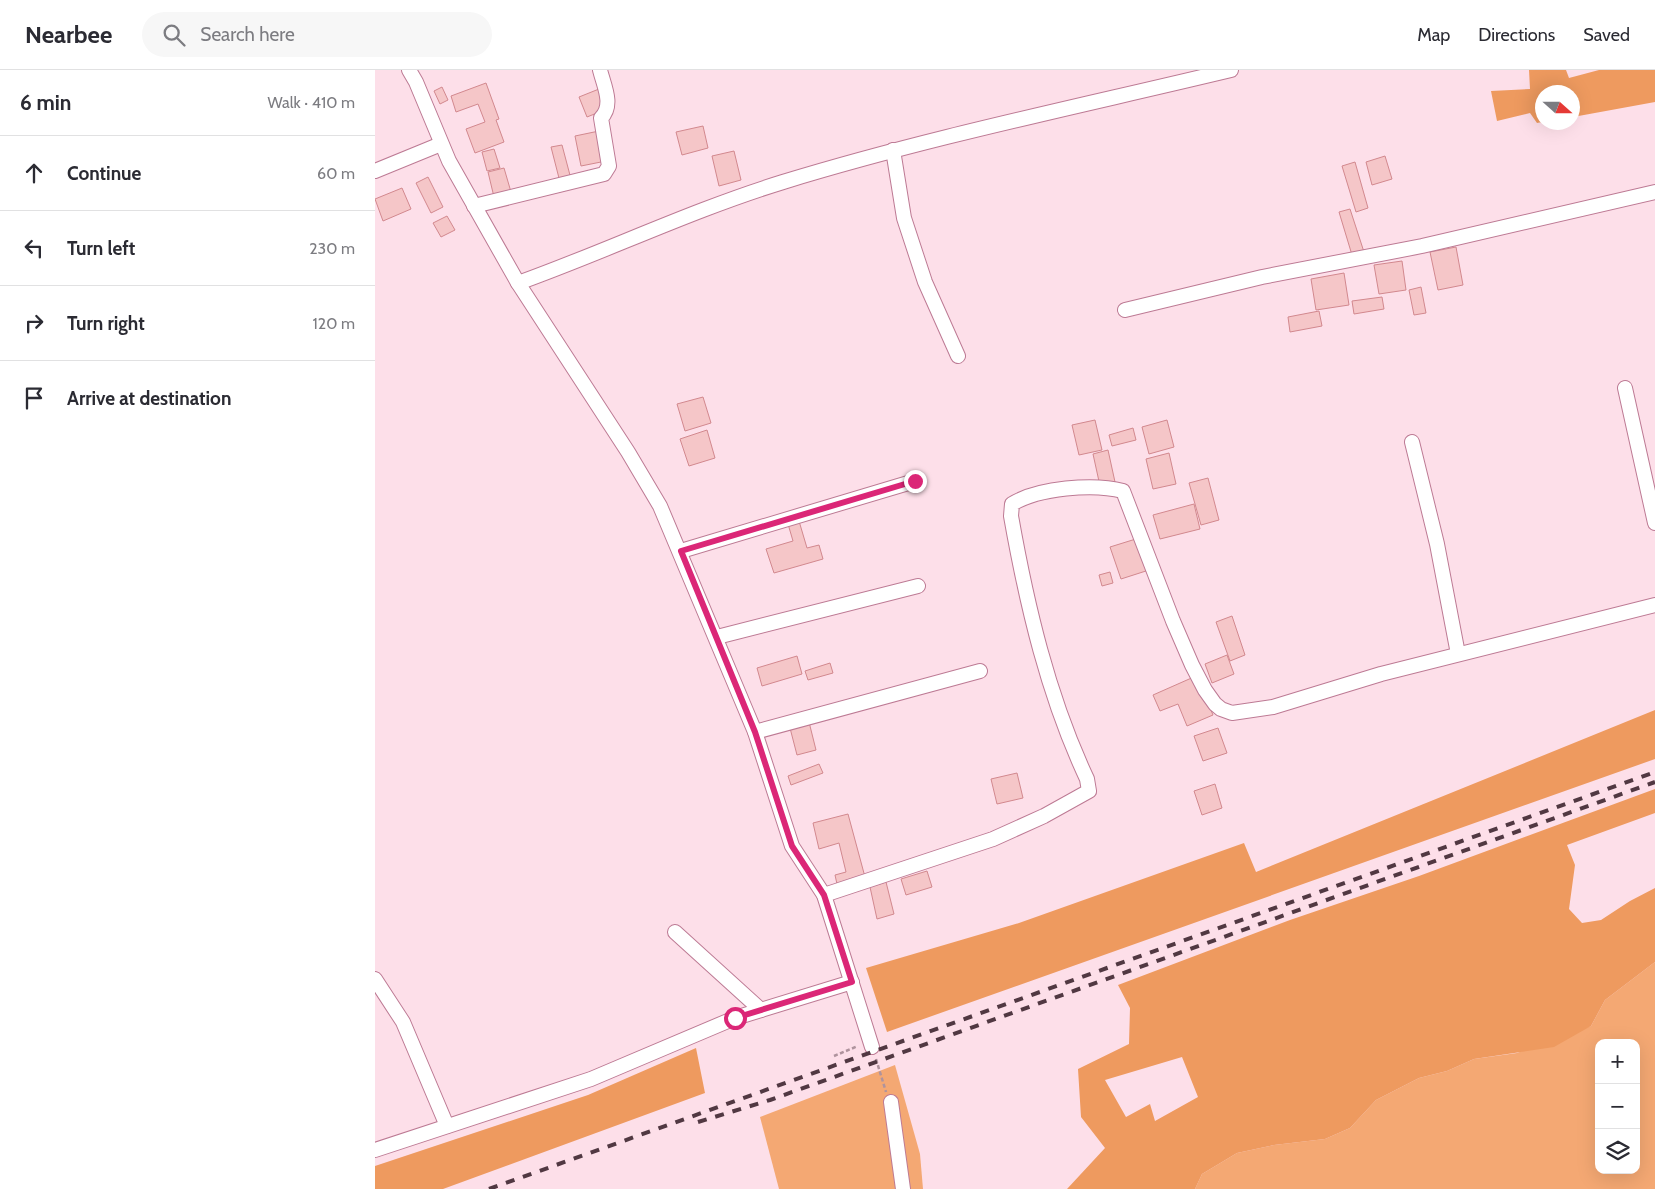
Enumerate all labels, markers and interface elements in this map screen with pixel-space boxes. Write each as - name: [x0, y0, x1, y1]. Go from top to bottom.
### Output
- search box: [142, 12, 492, 57]
- text: Nearbee: [25, 20, 112, 49]
- icon: search: [160, 21, 188, 49]
- text: Search here: [200, 23, 295, 46]
- text: Map: [1417, 24, 1450, 46]
- text: Directions: [1478, 24, 1555, 46]
- text: Saved: [1583, 24, 1630, 46]
- north arrow: [1535, 85, 1580, 130]
- text: 6 min: [20, 90, 71, 115]
- text: Walk · 410 m: [268, 93, 355, 112]
- icon: ahead: [20, 159, 48, 187]
- text: Continue: [67, 162, 141, 185]
- text: 60 m: [317, 164, 355, 183]
- icon: left: [20, 234, 48, 262]
- text: Turn left: [67, 237, 135, 260]
- text: 230 m: [309, 239, 355, 258]
- icon: right: [20, 309, 48, 337]
- text: Turn right: [67, 312, 145, 335]
- text: 120 m: [313, 314, 355, 333]
- icon: arrive: [20, 384, 48, 412]
- text: Arrive at destination: [67, 387, 231, 410]
- route end: [904, 470, 927, 493]
- route start: [724, 1007, 747, 1030]
- map controls: [1595, 1039, 1640, 1174]
- button: +: [1595, 1039, 1640, 1084]
- button: −: [1595, 1084, 1640, 1129]
- button: layers: [1595, 1129, 1640, 1174]

